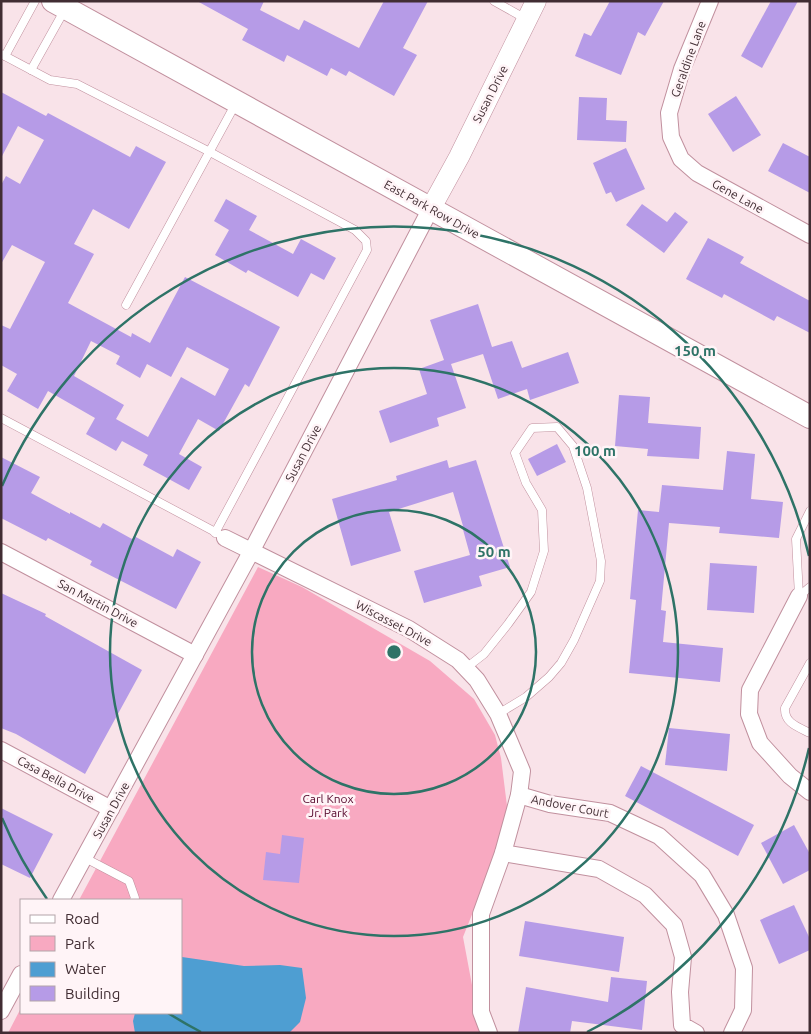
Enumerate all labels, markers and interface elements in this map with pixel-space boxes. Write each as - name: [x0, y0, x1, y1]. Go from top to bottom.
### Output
- street label: Geraldine Lane: [668, 19, 708, 99]
- street label: Susan Drive: [470, 63, 510, 125]
- street label: East Park Row Drive: [382, 177, 482, 241]
- street label: Gene Lane: [710, 177, 766, 215]
- text: 150 m: [674, 342, 716, 359]
- street label: Susan Drive: [283, 422, 323, 484]
- text: 100 m: [574, 442, 616, 459]
- text: 50 m: [477, 543, 511, 560]
- street label: San Martin Drive: [56, 576, 140, 630]
- street label: Wiscasset Drive: [354, 598, 434, 648]
- centre of rings: [385, 643, 403, 661]
- street label: Casa Bella Drive: [15, 753, 97, 805]
- street label: Susan Drive: [90, 780, 132, 840]
- park label: Carl Knox Jr. Park: [302, 792, 354, 819]
- street label: Andover Court: [530, 792, 610, 820]
- legend: [20, 899, 182, 1014]
- text: Road: [65, 910, 100, 927]
- text: Park: [65, 935, 95, 952]
- text: Water: [65, 960, 106, 977]
- text: Building: [65, 985, 120, 1002]

